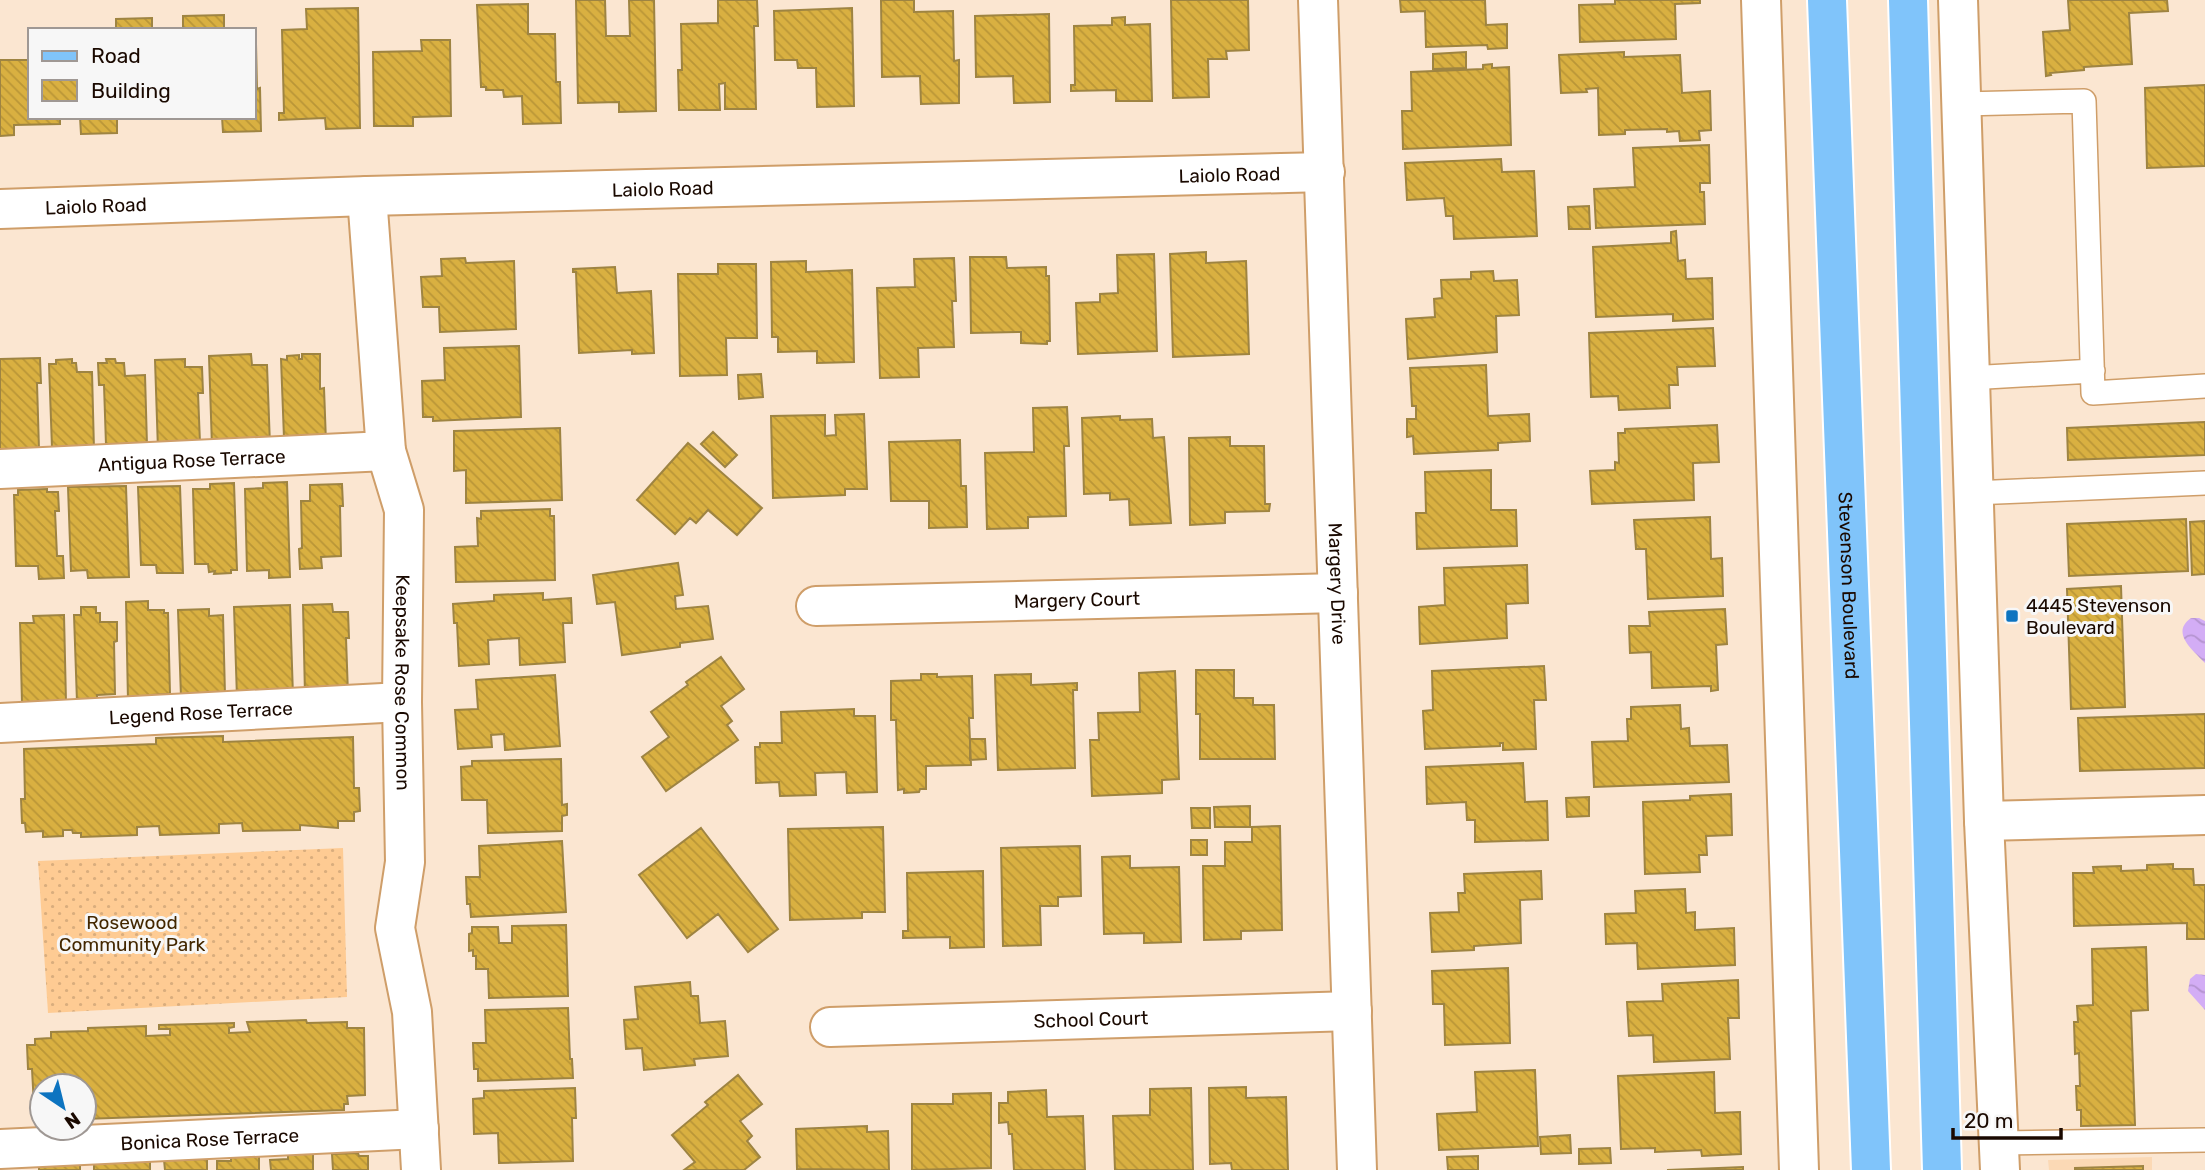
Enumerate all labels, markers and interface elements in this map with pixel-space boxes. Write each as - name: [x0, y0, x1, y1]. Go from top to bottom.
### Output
- legend: [28, 28, 256, 119]
- text: Road: [91, 43, 141, 68]
- text: Building: [91, 78, 171, 103]
- street label: Laiolo Road: [1178, 162, 1281, 187]
- street label: Laiolo Road: [611, 176, 714, 201]
- street label: Laiolo Road: [45, 192, 147, 219]
- street label: Antigua Rose Terrace: [98, 444, 286, 476]
- street label: Stevenson Boulevard: [1834, 491, 1864, 680]
- street label: Margery Drive: [1324, 522, 1351, 645]
- street label: Keepsake Rose Common: [390, 574, 415, 791]
- street label: Margery Court: [1014, 586, 1141, 613]
- place label: 4445 Stevenson Boulevard: [2026, 594, 2171, 639]
- marker: 4445 Stevenson Boulevard: [2004, 608, 2020, 624]
- street label: Legend Rose Terrace: [108, 696, 293, 729]
- park label: Rosewood Community Park: [59, 911, 205, 956]
- street label: School Court: [1033, 1006, 1149, 1032]
- north arrow: [28, 1072, 98, 1142]
- scale bar: [1953, 1096, 2062, 1140]
- text: N: [60, 1107, 85, 1134]
- text: 20 m: [1964, 1108, 2013, 1133]
- street label: Bonica Rose Terrace: [120, 1123, 300, 1155]

